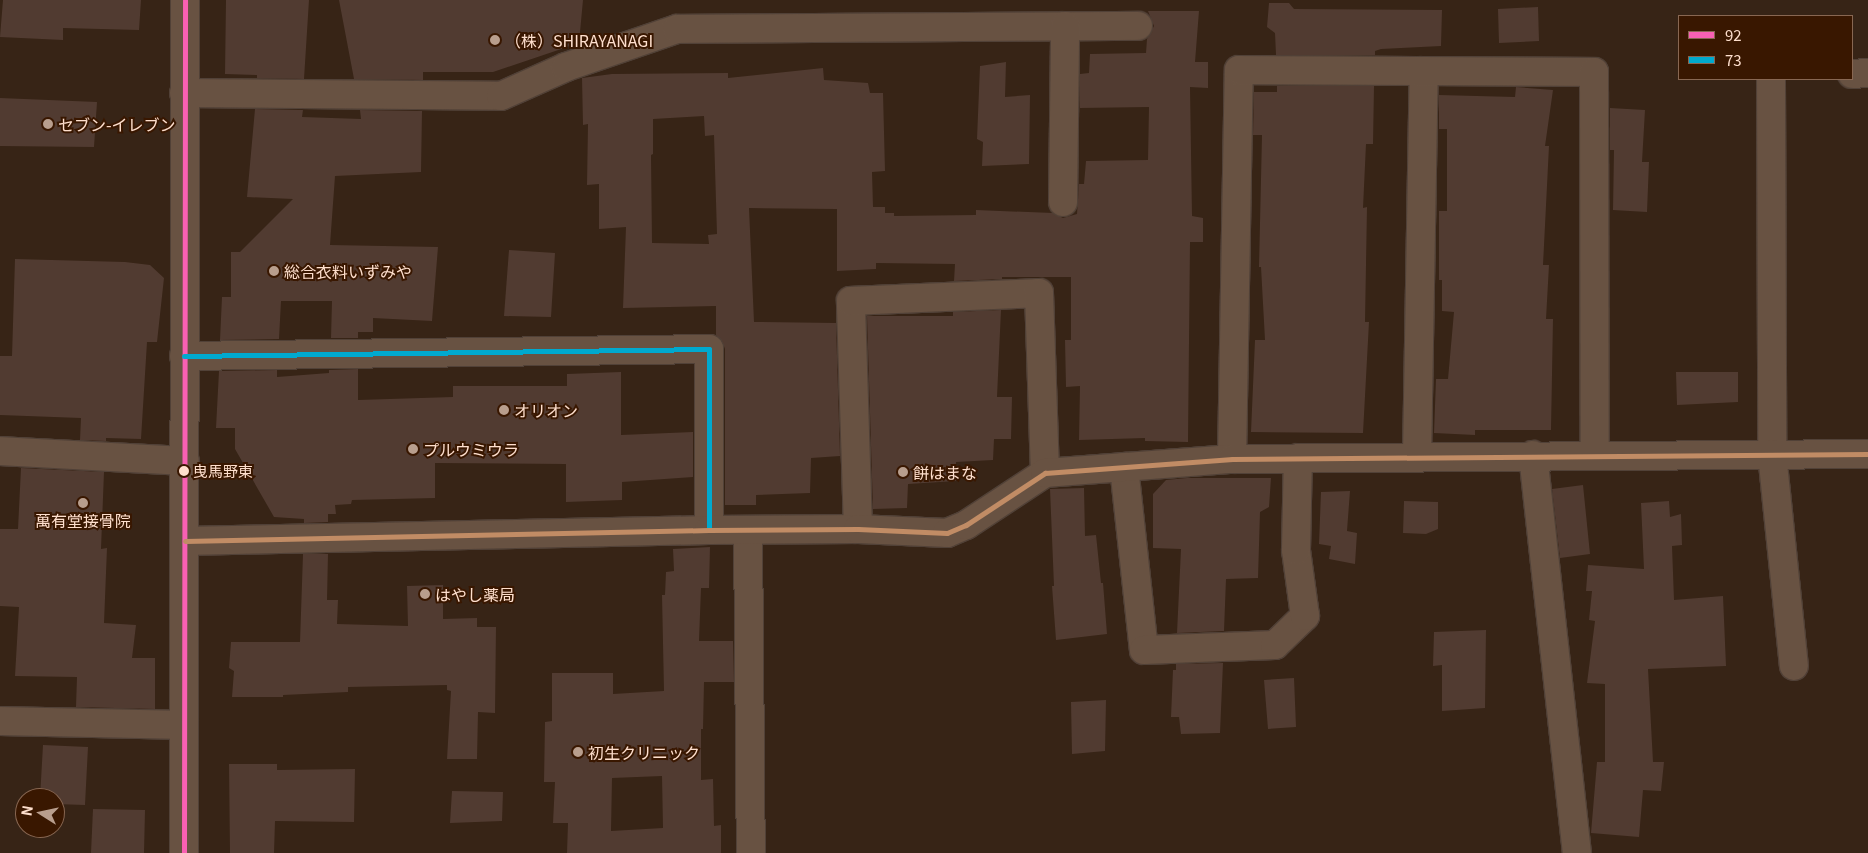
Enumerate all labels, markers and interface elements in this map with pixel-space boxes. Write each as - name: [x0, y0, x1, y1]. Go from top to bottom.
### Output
- legend: [1678, 15, 1853, 80]
- text: 92: [1725, 24, 1742, 45]
- place label: （株）SHIRAYANAGI: [505, 30, 653, 50]
- marker: （株）SHIRAYANAGI: [489, 34, 501, 46]
- text: 73: [1725, 49, 1742, 70]
- place label: セブン-イレブン: [58, 114, 176, 134]
- marker: セブン-イレブン: [42, 118, 54, 130]
- place label: 総合衣料いずみや: [284, 261, 412, 281]
- marker: 総合衣料いずみや: [268, 265, 280, 277]
- place label: オリオン: [514, 400, 578, 420]
- marker: オリオン: [498, 404, 510, 416]
- place label: プルウミウラ: [423, 439, 519, 459]
- marker: プルウミウラ: [407, 443, 419, 455]
- place label: 曳馬野東: [193, 462, 253, 480]
- place label: 餅はまな: [913, 462, 977, 482]
- marker: 曳馬野東: [179, 466, 189, 476]
- marker: 餅はまな: [897, 466, 909, 478]
- marker: 萬有堂接骨院: [77, 497, 89, 509]
- place label: 萬有堂接骨院: [35, 510, 131, 530]
- place label: はやし薬局: [435, 584, 515, 604]
- marker: はやし薬局: [419, 588, 431, 600]
- place label: 初生クリニック: [588, 742, 700, 762]
- marker: 初生クリニック: [572, 746, 584, 758]
- north arrow: [15, 788, 65, 838]
- text: N: [15, 804, 37, 817]

